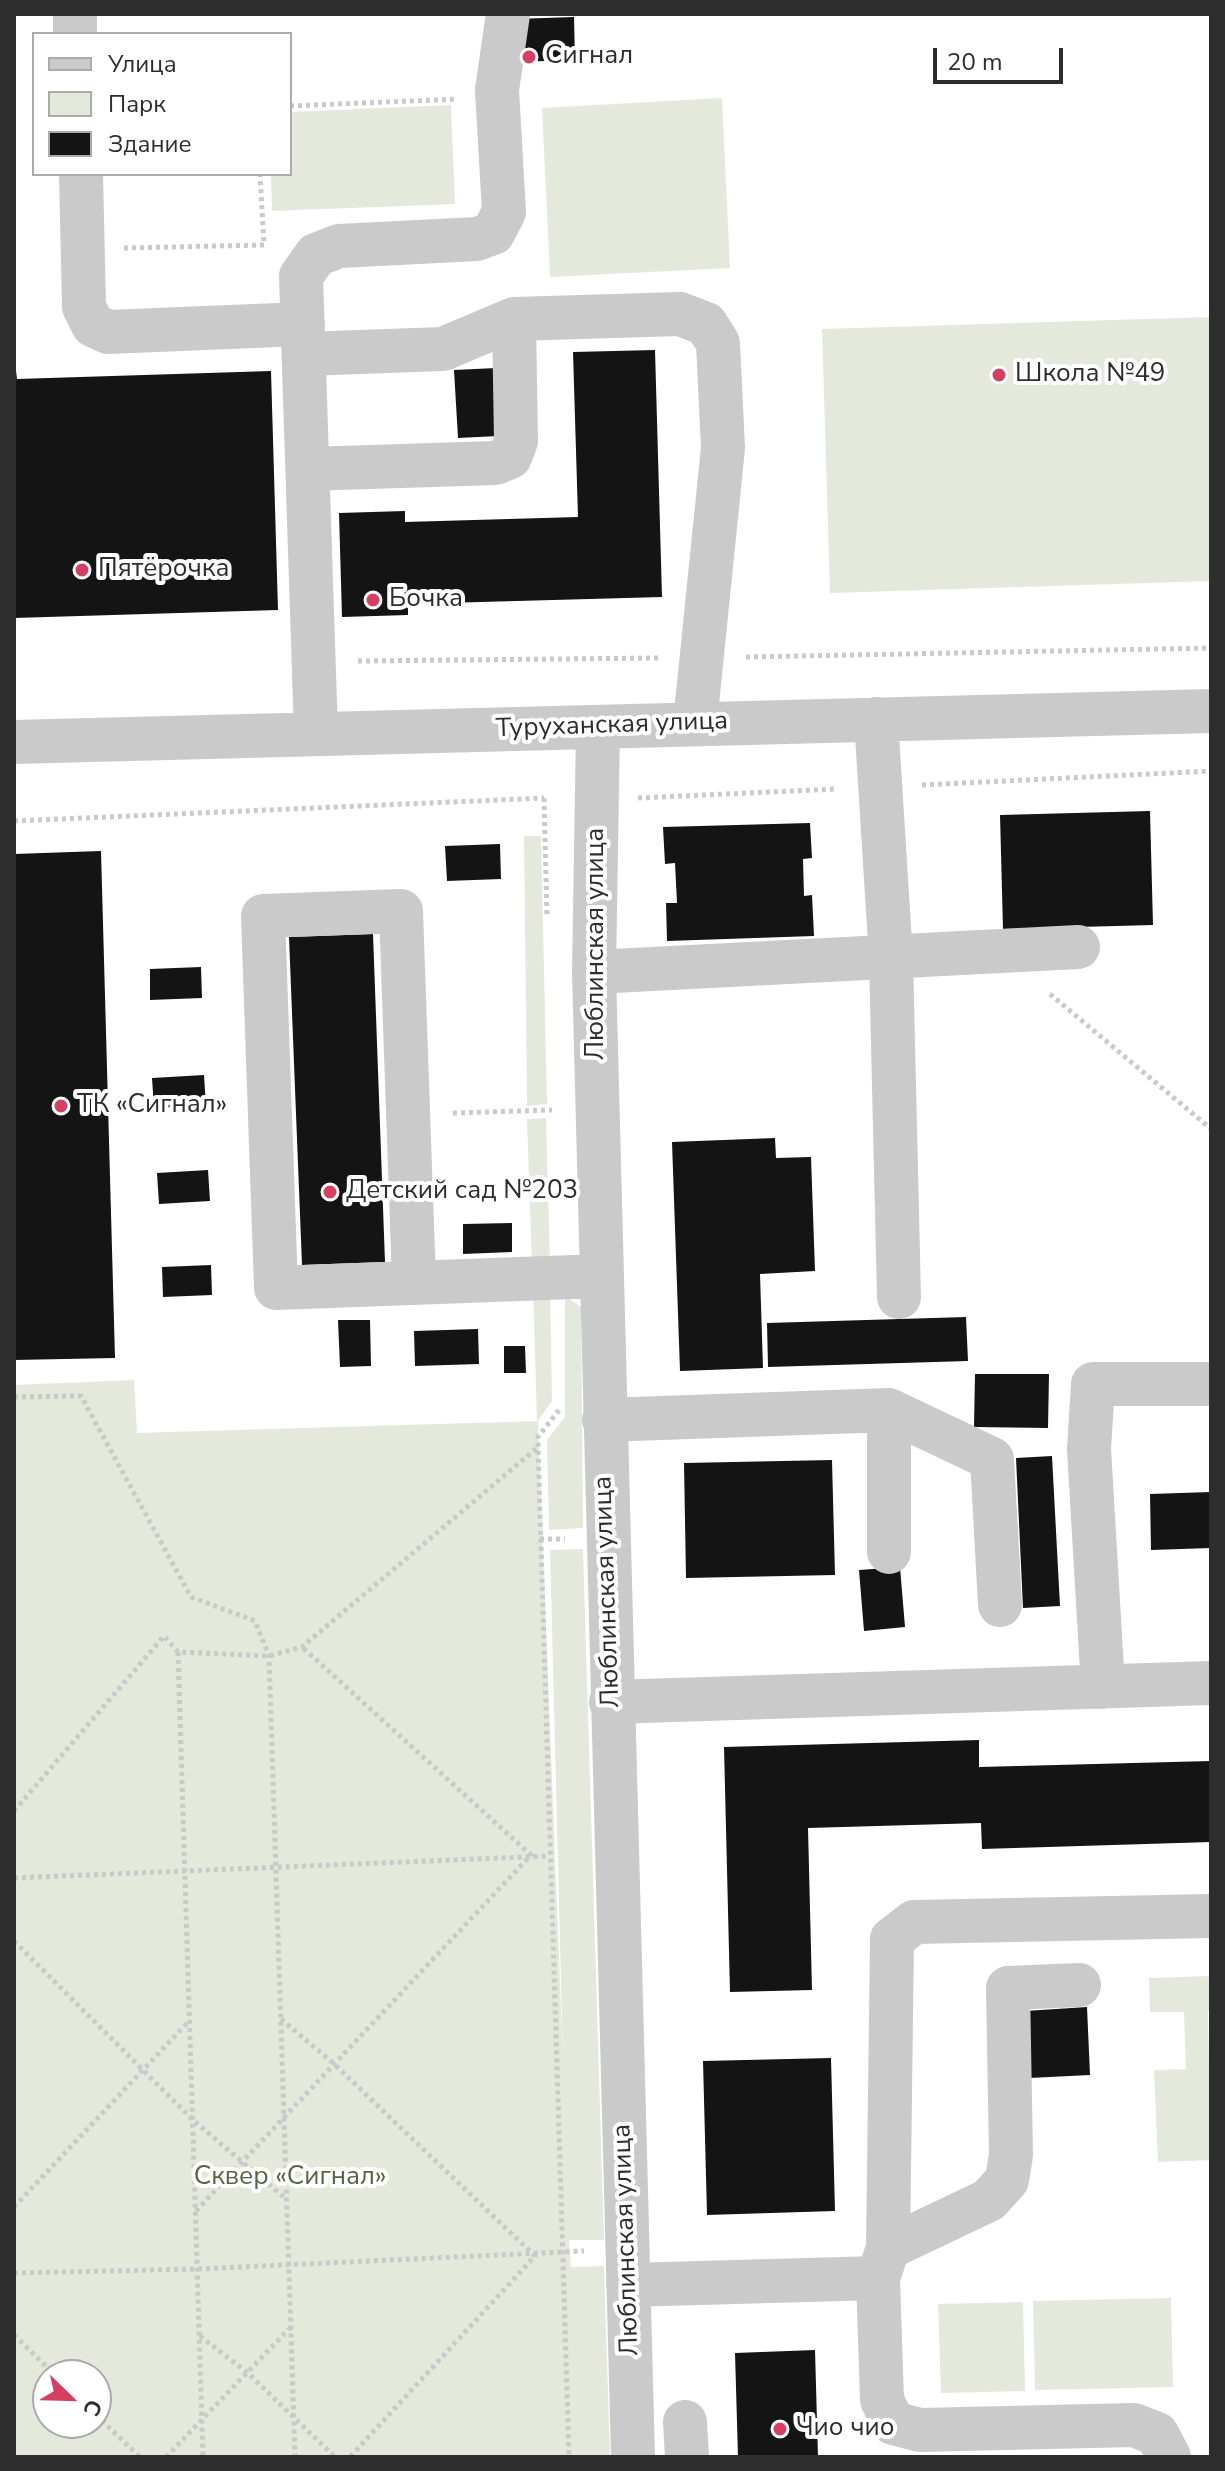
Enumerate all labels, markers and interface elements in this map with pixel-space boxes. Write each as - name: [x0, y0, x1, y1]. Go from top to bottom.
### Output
- legend: [32, 32, 292, 176]
- scale bar: [937, 32, 1067, 82]
- place label: Сигнал: [545, 41, 633, 73]
- text: 20 m: [947, 46, 1003, 78]
- text: Улица: [108, 48, 177, 80]
- marker: Сигнал: [520, 48, 538, 66]
- text: Парк: [108, 88, 166, 120]
- text: Здание: [108, 128, 192, 160]
- place label: Школа №49: [1015, 359, 1165, 391]
- marker: Школа №49: [990, 366, 1008, 384]
- place label: Пятёрочка: [98, 554, 229, 586]
- marker: Пятёрочка: [73, 561, 91, 579]
- place label: Бочка: [389, 584, 463, 616]
- marker: Бочка: [364, 591, 382, 609]
- street label: Туруханская улица: [495, 706, 729, 746]
- street label: Люблинская улица: [581, 828, 613, 1060]
- place label: ТК «Сигнал»: [77, 1090, 227, 1122]
- marker: ТК «Сигнал»: [52, 1097, 70, 1115]
- place label: Детский сад №203: [346, 1176, 578, 1208]
- marker: Детский сад №203: [321, 1183, 339, 1201]
- street label: Люблинская улица: [588, 1475, 628, 1709]
- street label: Люблинская улица: [607, 2123, 647, 2357]
- park label: Сквер «Сигнал»: [194, 2162, 386, 2194]
- north arrow: [32, 2359, 112, 2439]
- text: С: [76, 2395, 109, 2420]
- place label: Чио чио: [796, 2413, 894, 2445]
- marker: Чио чио: [771, 2420, 789, 2438]

